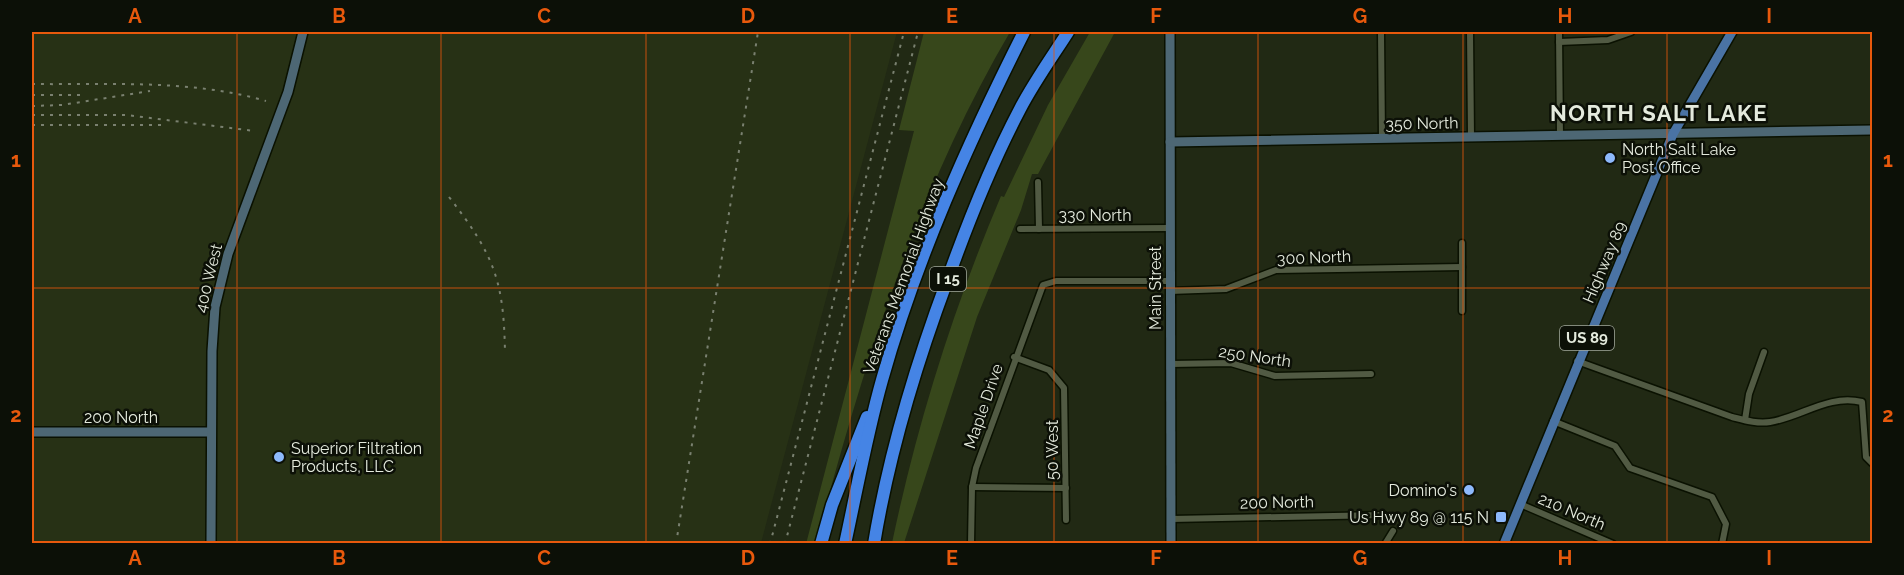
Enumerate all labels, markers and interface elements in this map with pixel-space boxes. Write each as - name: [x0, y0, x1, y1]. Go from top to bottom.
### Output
- text: A: [128, 4, 142, 28]
- text: B: [332, 4, 346, 28]
- text: C: [537, 4, 551, 28]
- text: D: [741, 4, 755, 28]
- text: E: [946, 4, 958, 28]
- text: F: [1150, 4, 1162, 28]
- text: G: [1353, 4, 1367, 28]
- text: H: [1558, 4, 1572, 28]
- text: I: [1766, 4, 1772, 28]
- district label: NORTH SALT LAKE: [1550, 100, 1768, 126]
- street label: 350 North: [1385, 113, 1459, 134]
- place label: North Salt Lake Post Office: [1622, 140, 1736, 177]
- text: 1: [11, 148, 21, 172]
- text: 1: [1883, 148, 1893, 172]
- marker: North Salt Lake Post Office: [1603, 151, 1617, 165]
- street label: Veterans Memorial Highway: [859, 175, 948, 377]
- street label: 330 North: [1058, 206, 1132, 225]
- street label: Highway 89: [1579, 219, 1630, 306]
- street label: 400 West: [191, 241, 226, 314]
- street label: Main Street: [1146, 245, 1165, 330]
- street label: 300 North: [1277, 247, 1351, 268]
- road number: I 15: [930, 267, 966, 291]
- road number: US 89: [1560, 326, 1614, 350]
- street label: 250 North: [1217, 342, 1292, 371]
- street label: Maple Drive: [960, 361, 1007, 451]
- text: 2: [10, 403, 22, 427]
- text: 2: [1882, 403, 1894, 427]
- street label: 200 North: [84, 408, 158, 427]
- street label: 50 West: [1043, 419, 1062, 480]
- place label: Superior Filtration Products, LLC: [291, 439, 422, 476]
- marker: Superior Filtration Products, LLC: [272, 450, 286, 464]
- place label: Domino's: [1389, 481, 1457, 500]
- marker: Domino's: [1462, 483, 1476, 497]
- street label: 210 North: [1535, 489, 1608, 534]
- street label: 200 North: [1240, 492, 1314, 513]
- place label: Us Hwy 89 @ 115 N: [1349, 508, 1489, 527]
- marker: Us Hwy 89 @ 115 N: [1494, 510, 1508, 524]
- text: A: [128, 546, 142, 570]
- text: B: [332, 546, 346, 570]
- text: C: [537, 546, 551, 570]
- text: D: [741, 546, 755, 570]
- text: E: [946, 546, 958, 570]
- text: F: [1150, 546, 1162, 570]
- text: G: [1353, 546, 1367, 570]
- text: H: [1558, 546, 1572, 570]
- text: I: [1766, 546, 1772, 570]

